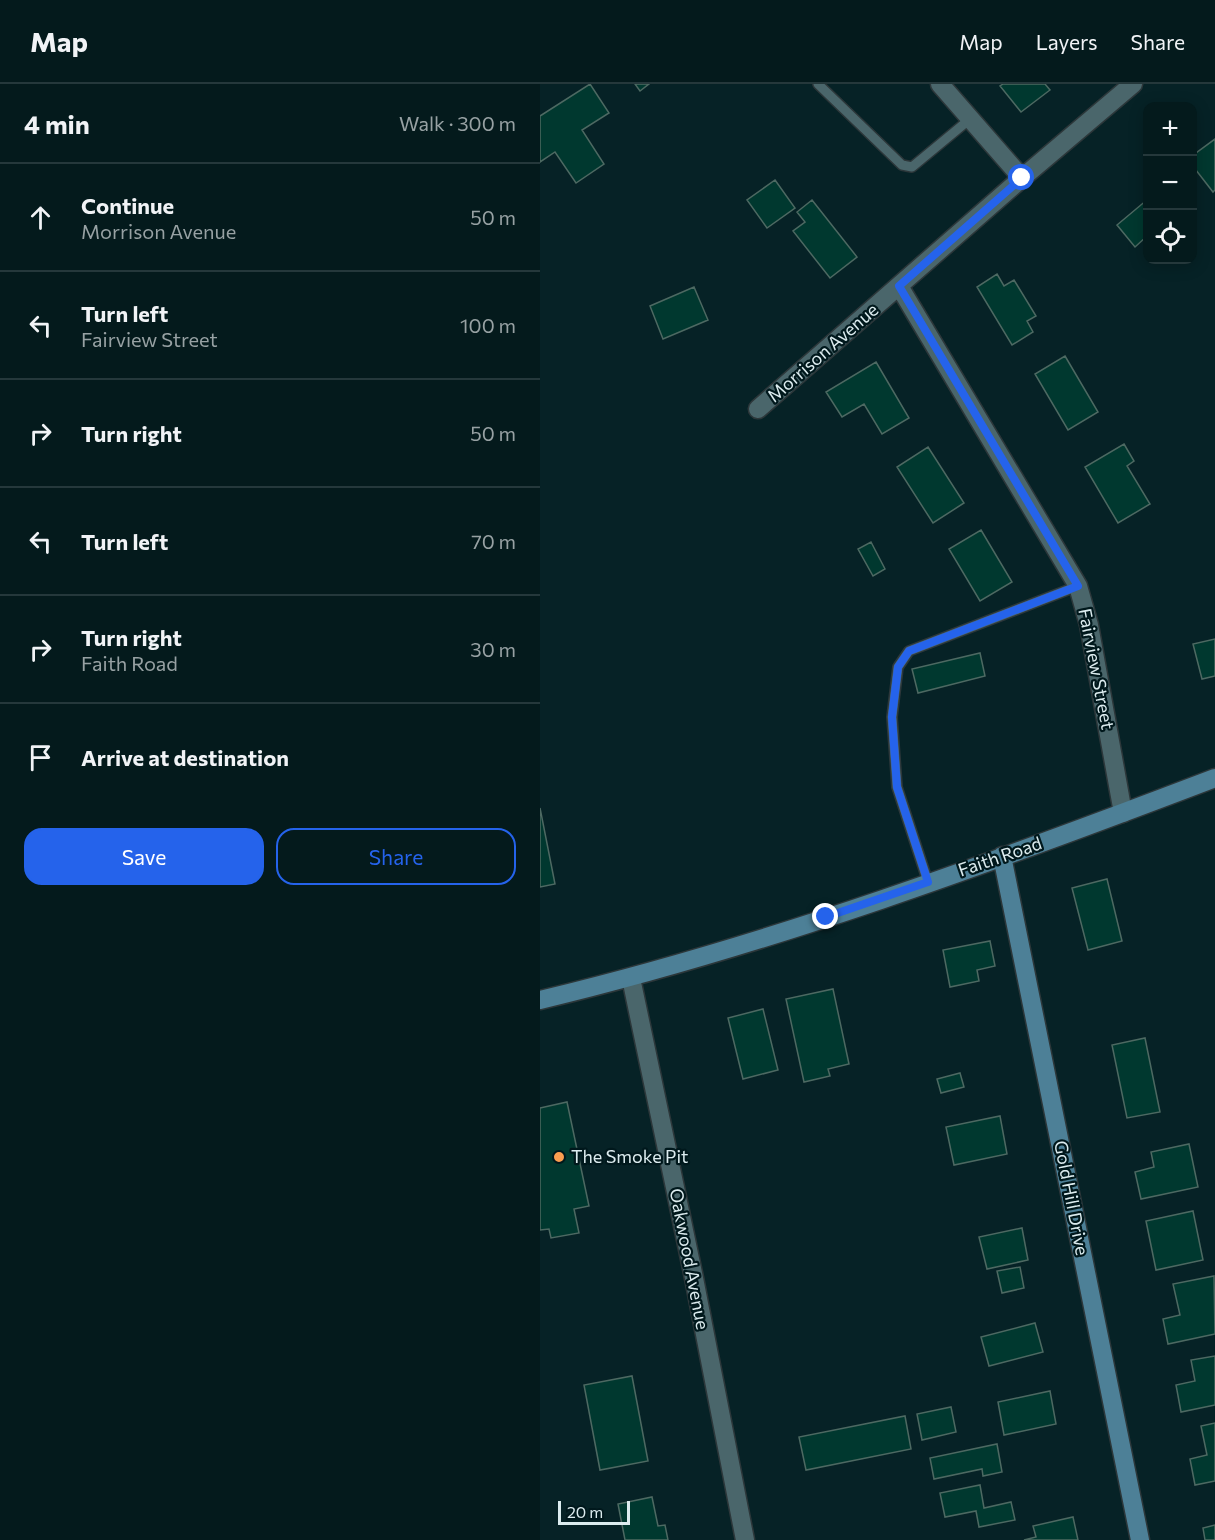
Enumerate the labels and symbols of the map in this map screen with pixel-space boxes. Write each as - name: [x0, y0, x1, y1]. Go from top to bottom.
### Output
- route start: [1008, 164, 1034, 190]
- street label: Morrison Avenue: [762, 298, 882, 406]
- street label: Fairview Street: [1074, 606, 1120, 731]
- street label: Faith Road: [955, 831, 1044, 881]
- route end: [812, 903, 838, 929]
- street label: Gold Hill Drive: [1050, 1138, 1094, 1257]
- place label: The Smoke Pit: [571, 1145, 688, 1167]
- marker: The Smoke Pit: [552, 1150, 566, 1164]
- street label: Oakwood Avenue: [666, 1186, 714, 1331]
- scale bar: [558, 1498, 630, 1526]

